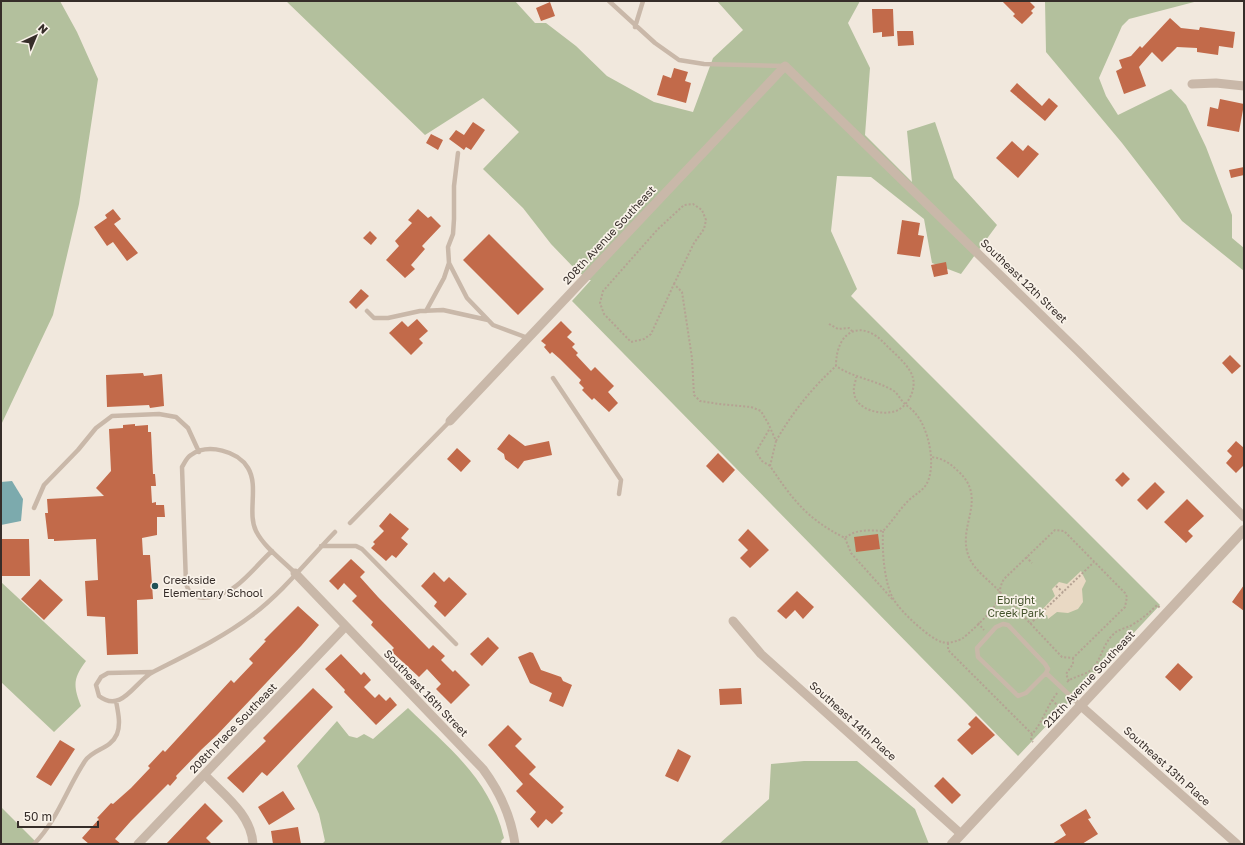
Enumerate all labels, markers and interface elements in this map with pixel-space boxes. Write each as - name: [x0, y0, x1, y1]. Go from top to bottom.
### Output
- north arrow: [16, 16, 56, 56]
- text: N: [36, 21, 51, 36]
- street label: 208th Avenue Southeast: [560, 183, 658, 287]
- street label: Southeast 12th Street: [978, 236, 1070, 325]
- place label: Creekside Elementary School: [163, 573, 263, 599]
- marker: Creekside Elementary School: [150, 581, 160, 591]
- park label: Ebright Creek Park: [987, 593, 1045, 619]
- street label: 212th Avenue Southeast: [1040, 627, 1137, 730]
- street label: Southeast 16th Street: [382, 647, 471, 739]
- street label: Southeast 14th Place: [807, 678, 899, 763]
- street label: 208th Place Southeast: [186, 680, 279, 775]
- street label: Southeast 13th Place: [1121, 723, 1213, 808]
- scale bar: [18, 803, 98, 829]
- text: 50 m: [24, 809, 52, 824]

